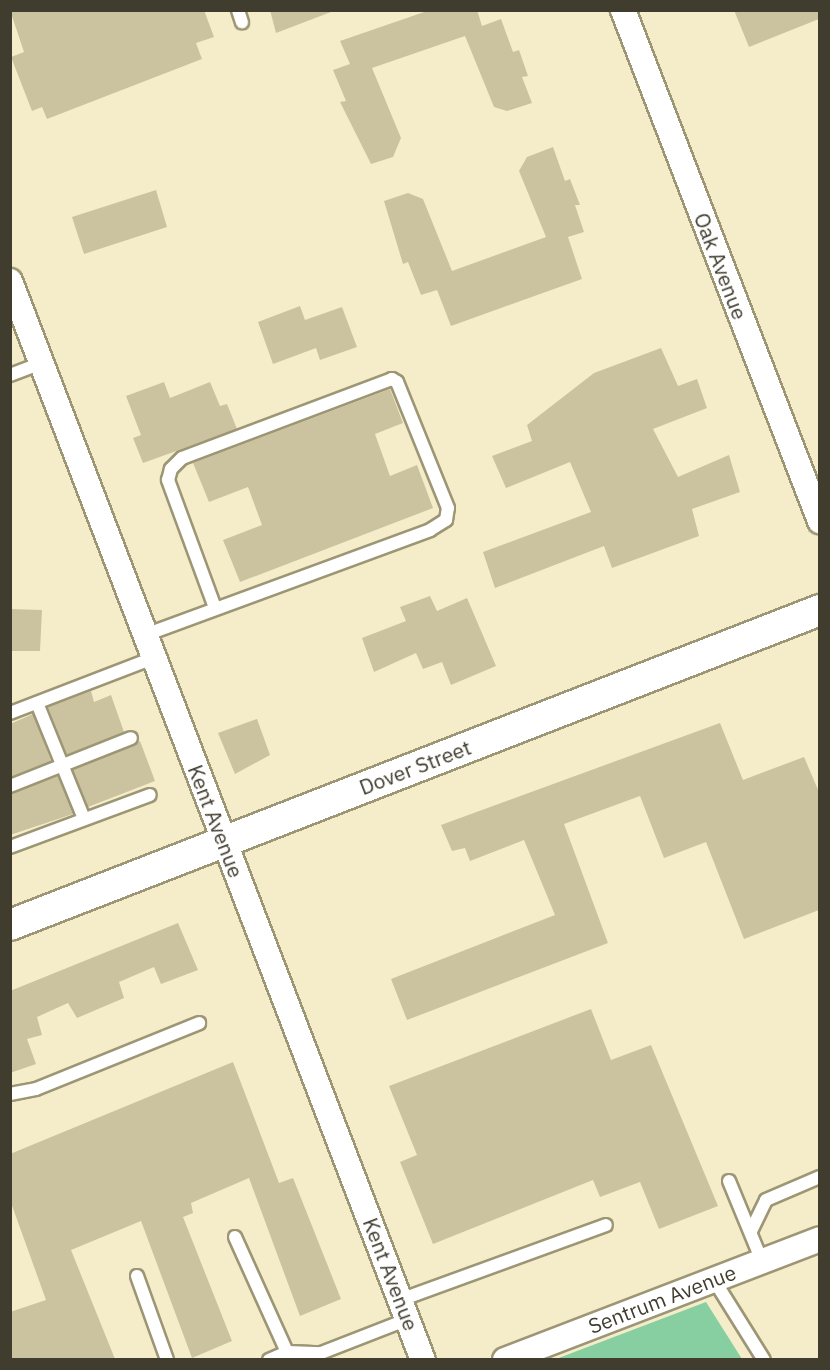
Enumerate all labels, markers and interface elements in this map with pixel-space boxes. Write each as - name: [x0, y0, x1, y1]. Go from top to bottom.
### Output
- street label: Oak Avenue: [689, 209, 753, 323]
- street label: Dover Street: [356, 734, 474, 800]
- street label: Kent Avenue: [183, 761, 249, 881]
- street label: Kent Avenue: [358, 1214, 424, 1334]
- street label: Sentrum Avenue: [585, 1259, 739, 1339]

